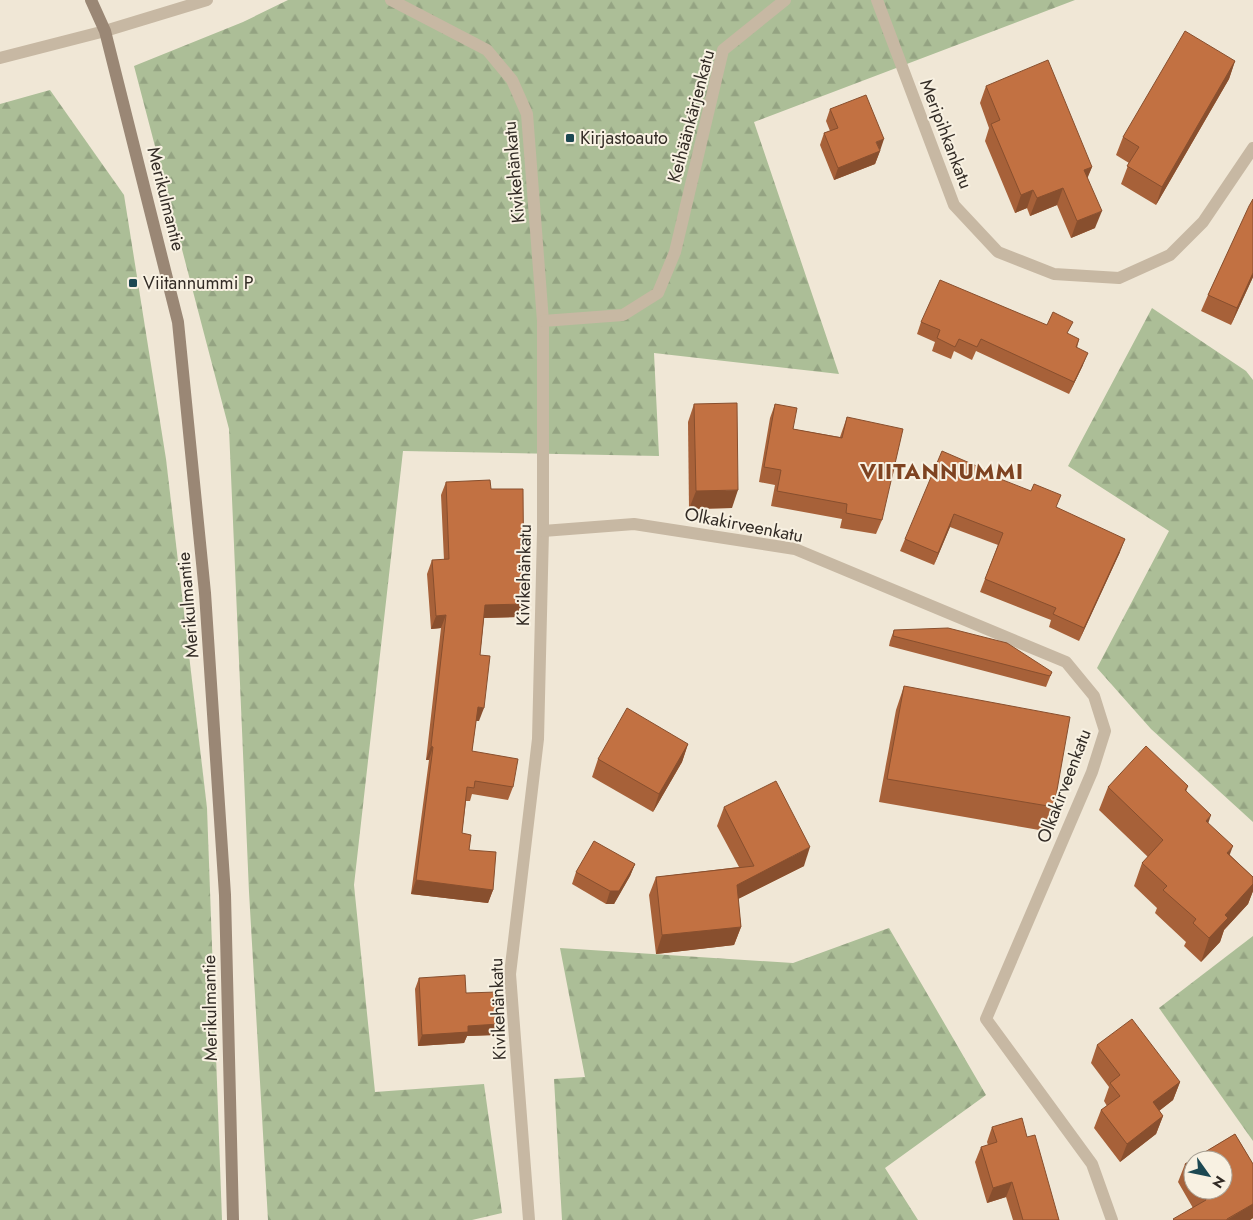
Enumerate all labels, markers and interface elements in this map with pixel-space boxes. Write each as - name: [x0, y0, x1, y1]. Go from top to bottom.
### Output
- street label: Keihäänkärjenkatu: [661, 47, 721, 185]
- street label: Meripihkankatu: [913, 75, 979, 193]
- street label: Kivikehänkatu: [497, 120, 531, 224]
- place label: Kirjastoauto: [580, 125, 668, 151]
- marker: Kirjastoauto: [564, 132, 576, 144]
- street label: Merikulmantie: [141, 144, 191, 254]
- place label: Viitannummi P: [143, 270, 254, 296]
- marker: Viitannummi P: [127, 277, 139, 289]
- district label: VIITANNUMMI: [859, 455, 1024, 487]
- street label: Olkakirveenkatu: [682, 501, 806, 549]
- street label: Kivikehänkatu: [510, 524, 538, 626]
- street label: Merikulmantie: [170, 551, 206, 659]
- street label: Olkakirveenkatu: [1030, 725, 1098, 847]
- street label: Merikulmantie: [196, 955, 224, 1061]
- street label: Kivikehänkatu: [483, 957, 513, 1061]
- north arrow: [1183, 1150, 1233, 1200]
- text: N: [1207, 1172, 1230, 1192]

